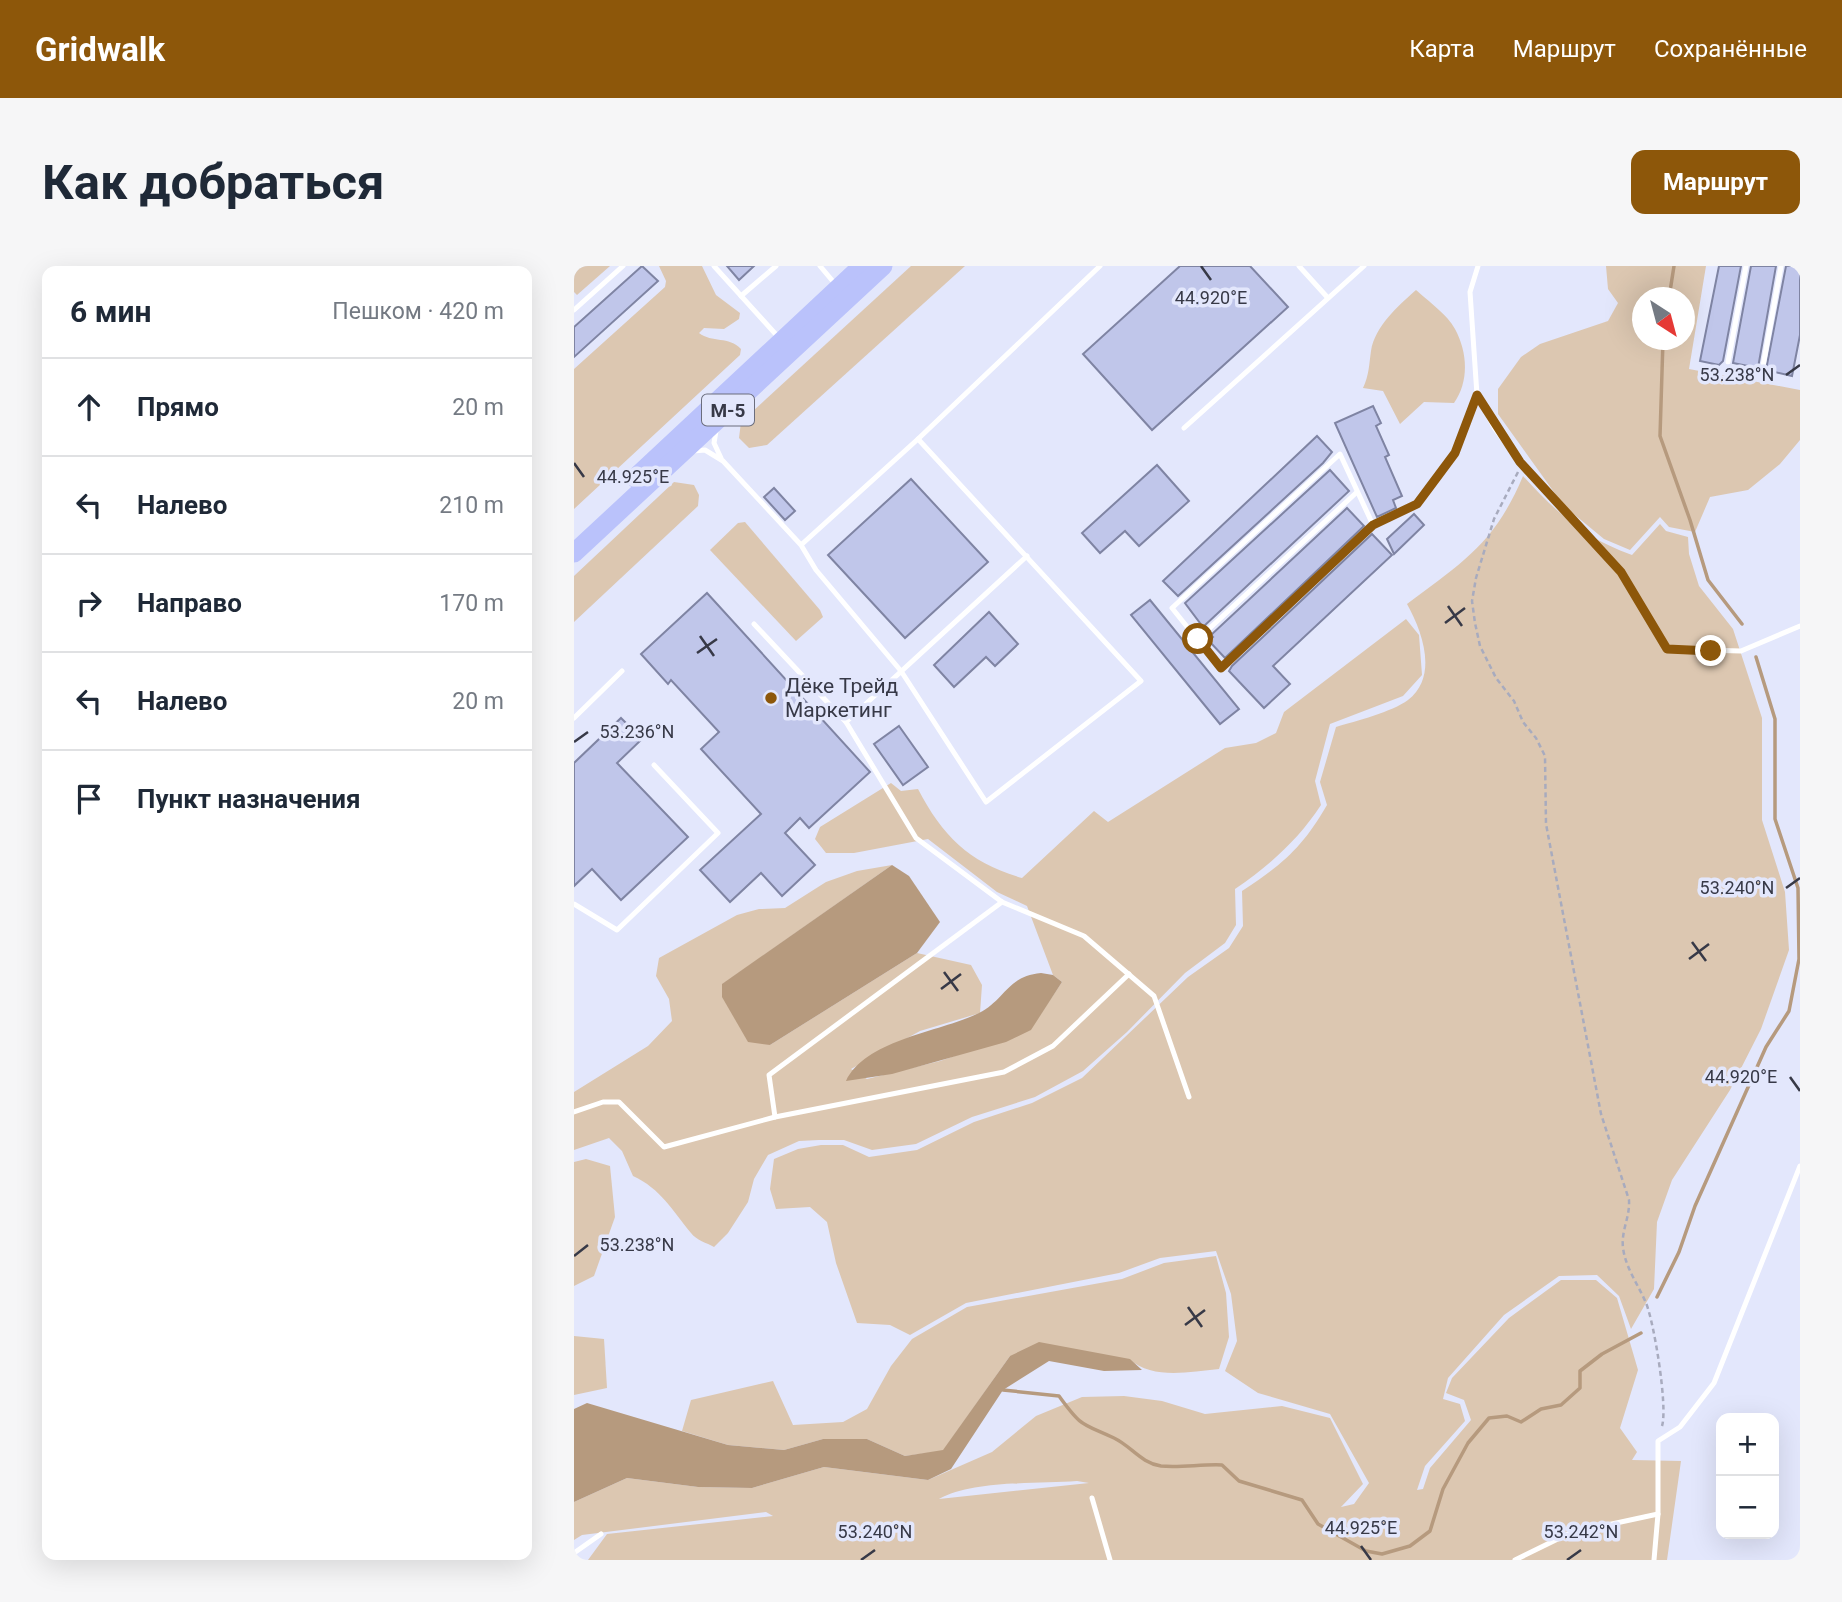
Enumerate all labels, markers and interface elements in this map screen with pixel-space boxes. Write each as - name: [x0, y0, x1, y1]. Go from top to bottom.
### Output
- text: Gridwalk: [35, 30, 165, 69]
- text: Карта: [1409, 35, 1475, 63]
- text: Маршрут: [1513, 35, 1616, 63]
- text: Сохранённые: [1654, 35, 1807, 63]
- button: Маршрут: [1631, 150, 1800, 214]
- text: Как добраться: [42, 154, 384, 211]
- text: 44.920°E: [1175, 287, 1247, 308]
- north arrow: [1632, 287, 1695, 350]
- text: 6 мин: [70, 294, 151, 329]
- text: Пешком · 420 m: [332, 298, 504, 325]
- text: 53.238°N: [1700, 364, 1774, 385]
- icon: ahead: [70, 388, 108, 426]
- text: Прямо: [137, 392, 219, 422]
- text: 20 m: [452, 394, 504, 421]
- road number: М-5: [702, 394, 754, 426]
- text: 44.925°E: [597, 466, 669, 487]
- icon: left: [70, 486, 108, 524]
- text: Налево: [137, 490, 227, 520]
- text: 210 m: [439, 492, 504, 519]
- icon: right: [70, 584, 108, 622]
- text: Направо: [137, 588, 242, 618]
- text: 170 m: [439, 590, 504, 617]
- route start: [1182, 623, 1213, 654]
- route end: [1695, 635, 1726, 666]
- place label: Дёке Трейд Маркетинг: [785, 674, 899, 722]
- icon: left: [70, 682, 108, 720]
- text: Налево: [137, 686, 227, 716]
- text: 20 m: [452, 688, 504, 715]
- marker: Дёке Трейд Маркетинг: [763, 690, 779, 706]
- text: 53.236°N: [600, 721, 674, 742]
- icon: arrive: [70, 780, 108, 818]
- text: Пункт назначения: [137, 784, 361, 814]
- text: 53.240°N: [1700, 877, 1774, 898]
- text: 44.920°E: [1705, 1066, 1777, 1087]
- text: 53.238°N: [600, 1234, 674, 1255]
- map controls: [1716, 1413, 1779, 1539]
- button: +: [1716, 1413, 1779, 1476]
- button: −: [1716, 1476, 1779, 1539]
- text: 44.925°E: [1325, 1517, 1397, 1538]
- text: 53.240°N: [838, 1521, 912, 1542]
- text: 53.242°N: [1544, 1521, 1618, 1542]

